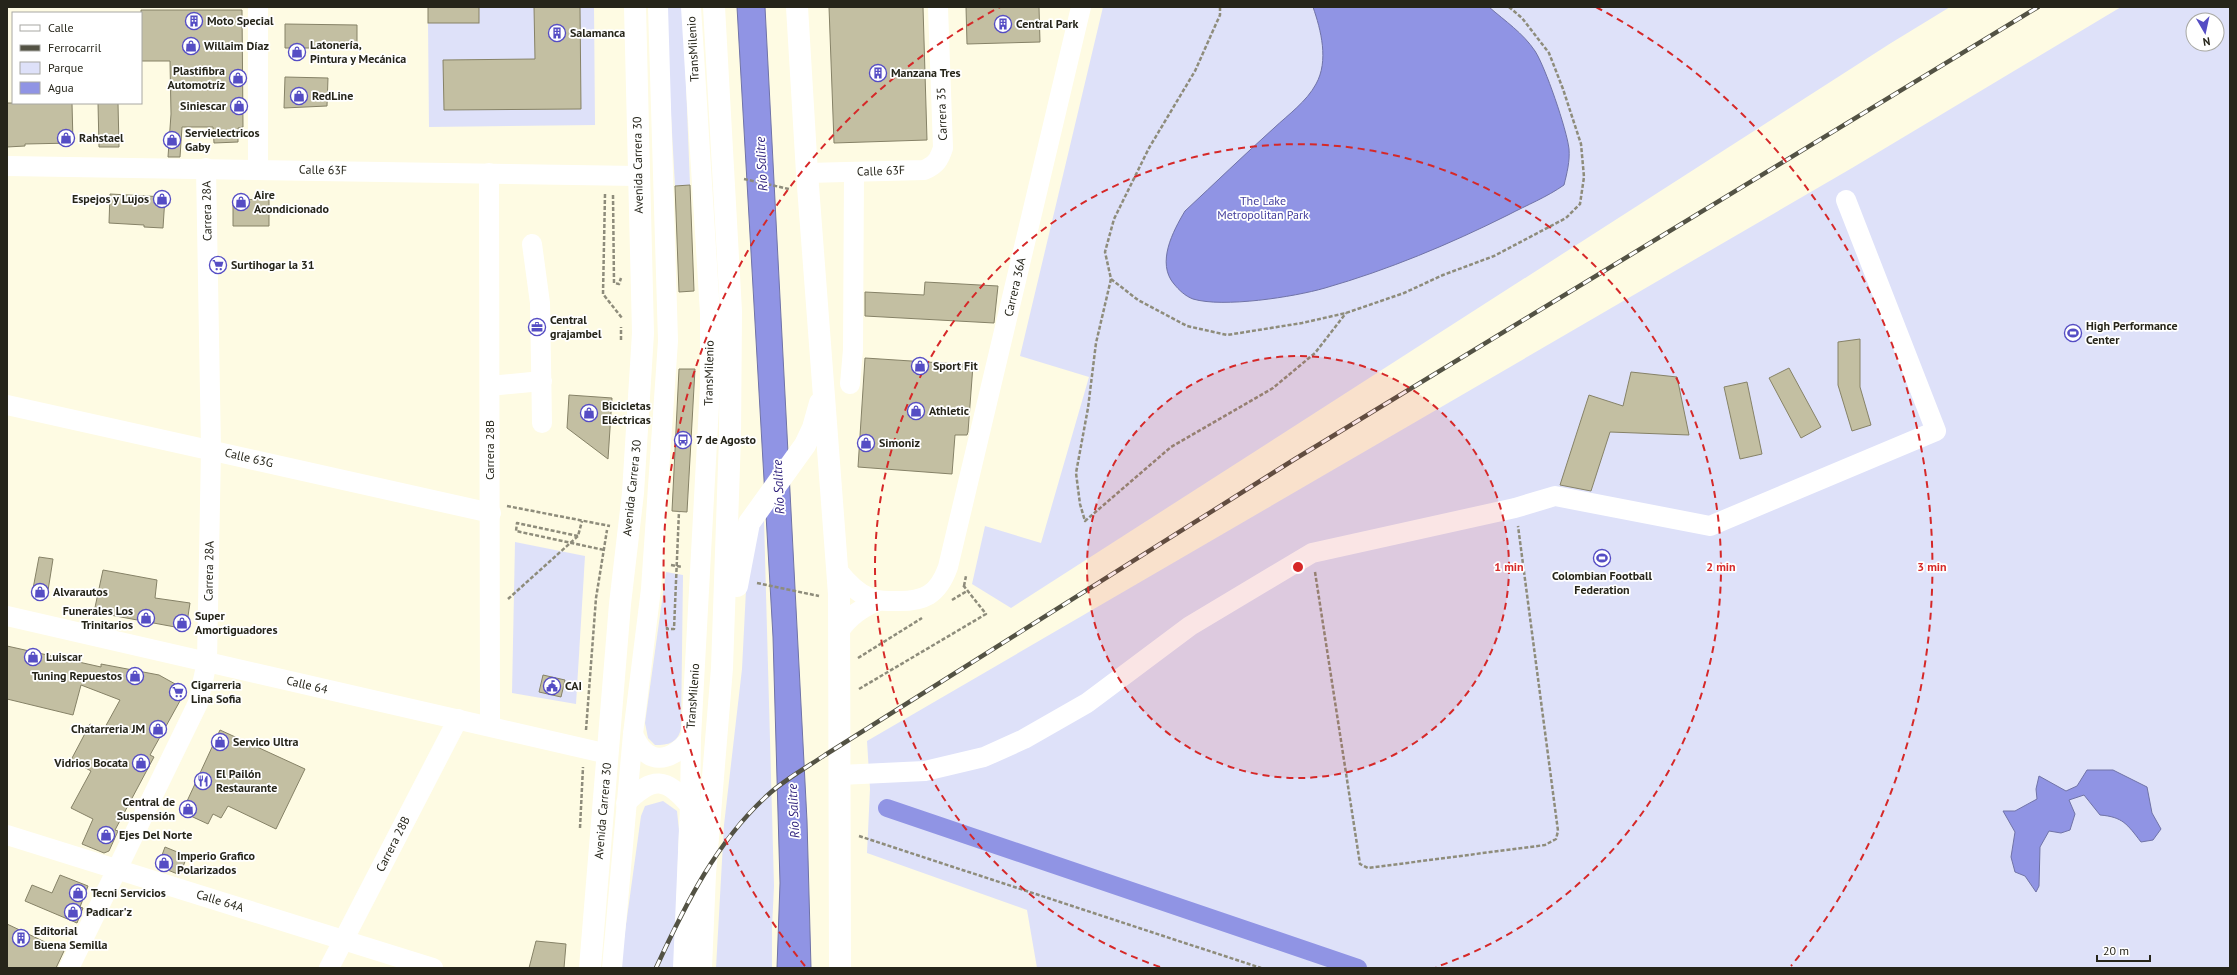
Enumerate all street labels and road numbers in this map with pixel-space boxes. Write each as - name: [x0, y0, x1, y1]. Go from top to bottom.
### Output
- street label: TransMilenio: [683, 16, 702, 82]
- street label: Carrera 35: [933, 87, 950, 141]
- street label: Avenida Carrera 30: [629, 116, 646, 214]
- street label: Calle 63F: [299, 162, 347, 177]
- street label: Calle 63F: [857, 162, 905, 179]
- street label: Carrera 28A: [198, 181, 215, 241]
- street label: Carrera 36A: [1000, 256, 1029, 318]
- street label: TransMilenio: [700, 340, 717, 406]
- street label: Carrera 28B: [482, 420, 497, 480]
- street label: Avenida Carrera 30: [619, 439, 644, 537]
- street label: Calle 63G: [223, 445, 275, 470]
- street label: Carrera 28A: [200, 541, 217, 601]
- street label: TransMilenio: [683, 663, 702, 729]
- street label: Calle 64: [285, 672, 330, 697]
- street label: Avenida Carrera 30: [591, 762, 614, 860]
- street label: Carrera 28B: [372, 814, 413, 874]
- street label: Calle 64A: [195, 886, 246, 915]

